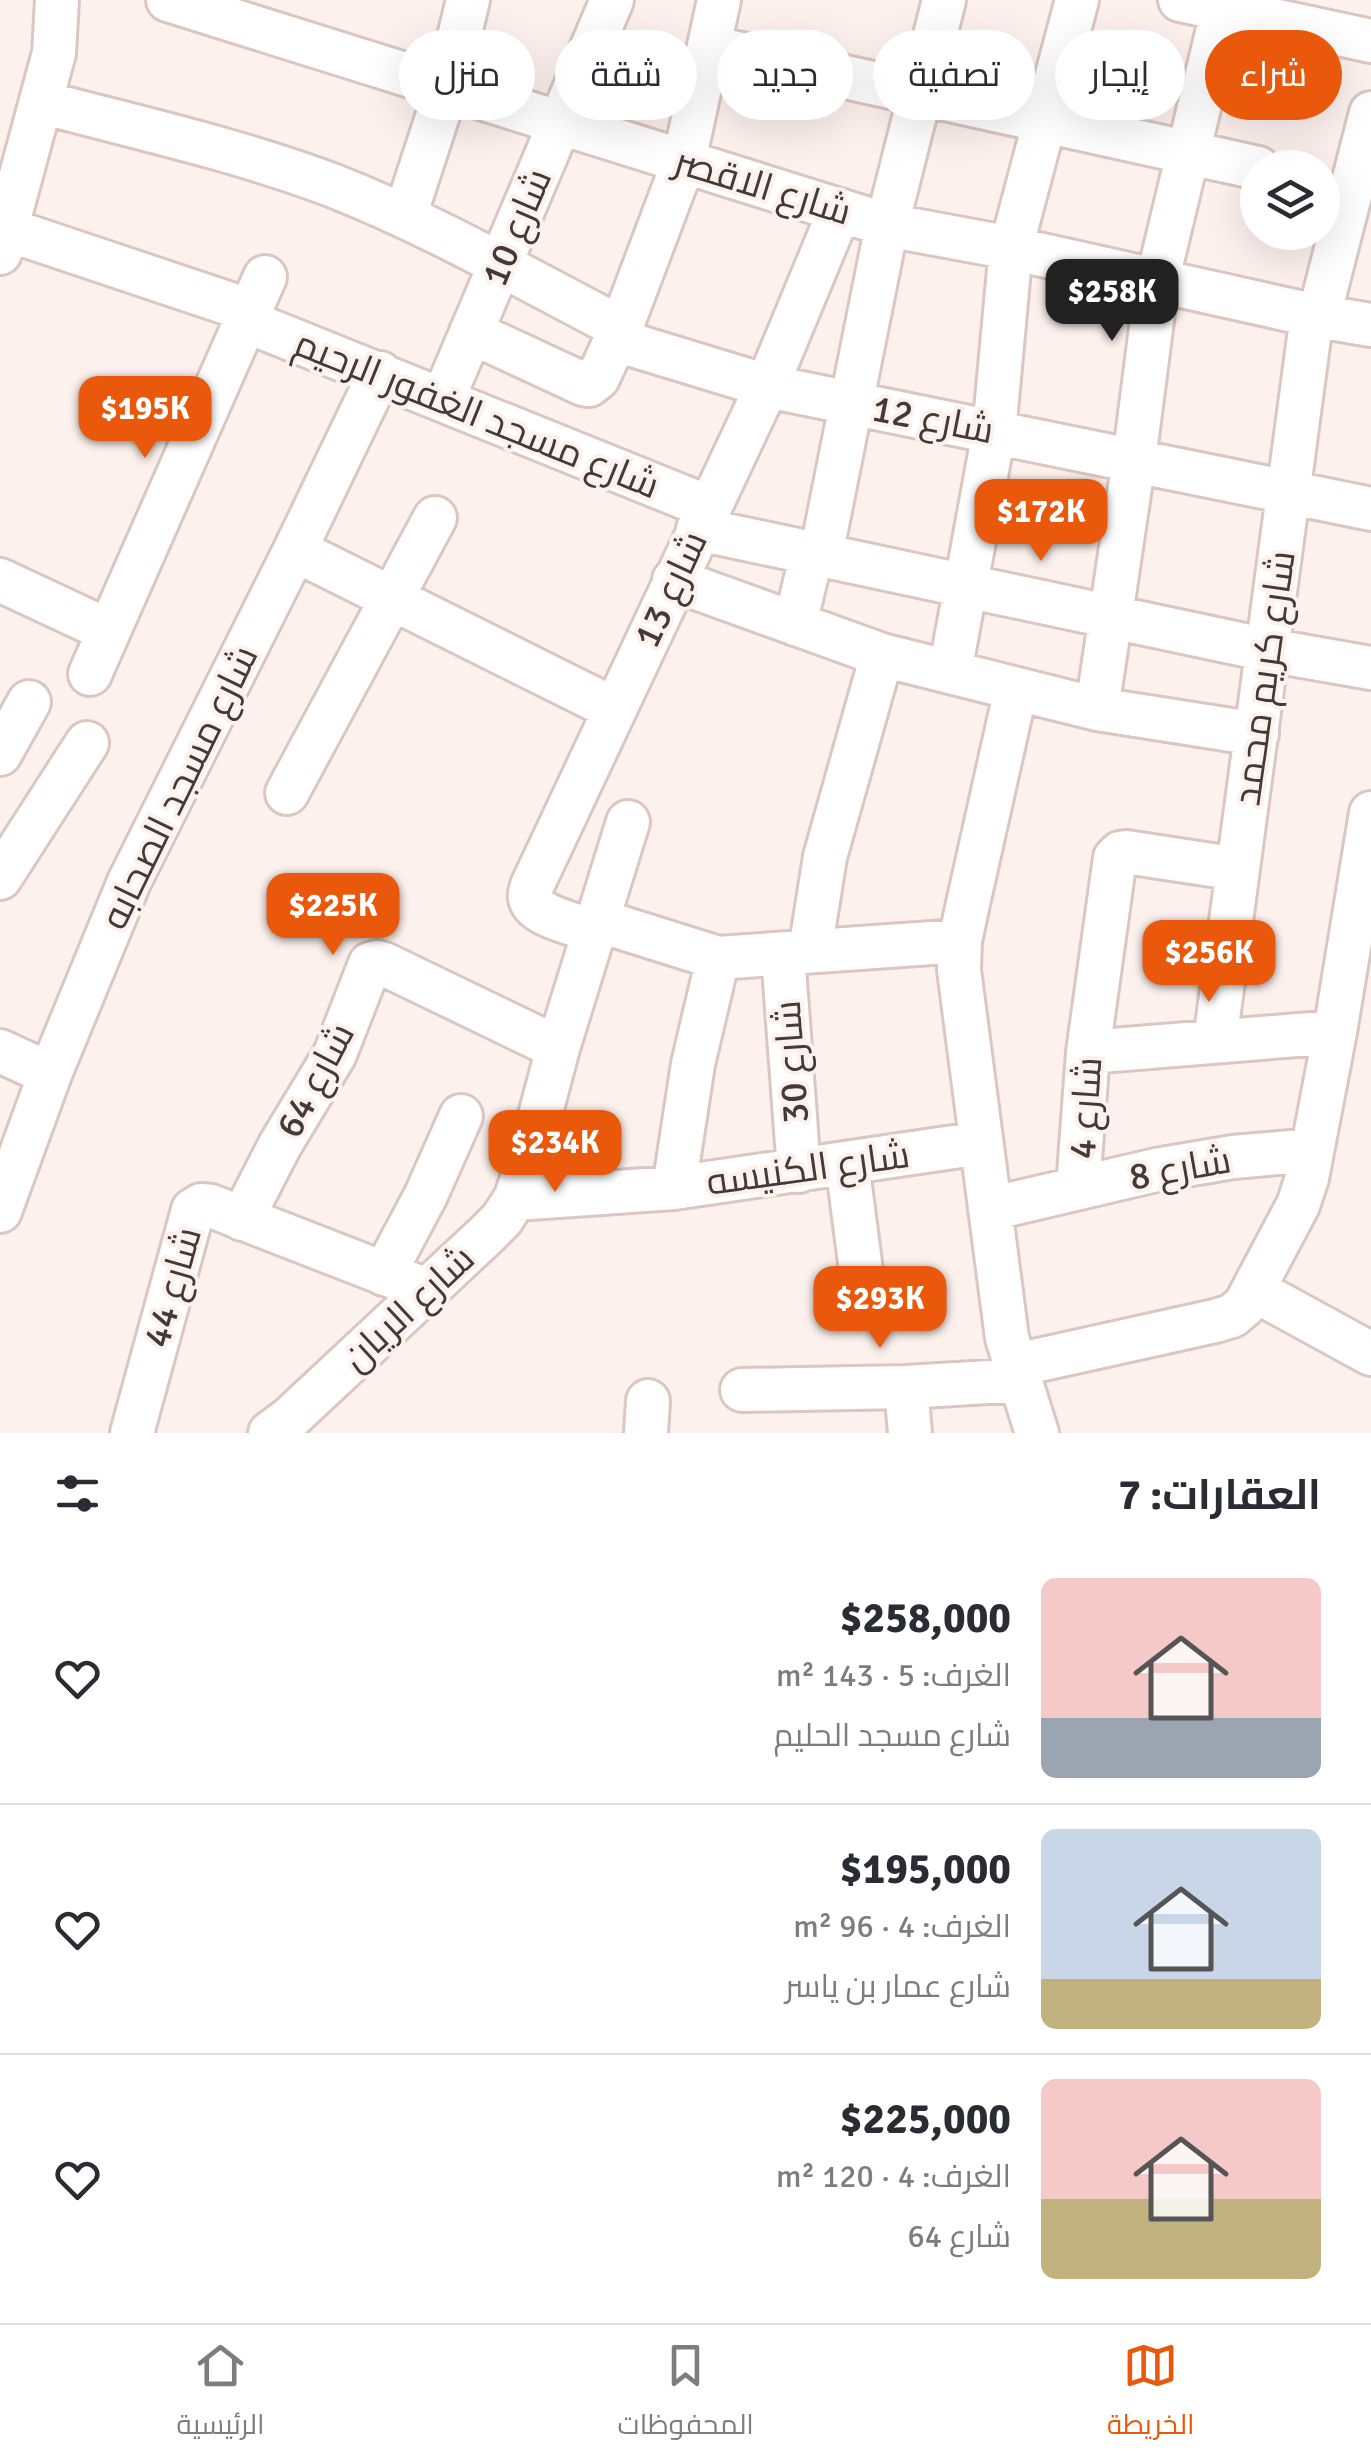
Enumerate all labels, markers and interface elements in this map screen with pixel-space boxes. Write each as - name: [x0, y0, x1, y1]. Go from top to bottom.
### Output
- chip: منزل: [399, 30, 535, 120]
- chip: شقة: [555, 30, 697, 120]
- chip: جديد: [717, 30, 853, 120]
- chip: تصفية: [873, 30, 1035, 120]
- chip: إيجار: [1055, 30, 1185, 120]
- chip: شراء: [1205, 30, 1342, 120]
- street label: شارع الاقصر: [667, 137, 857, 237]
- map controls: [1240, 150, 1340, 250]
- button: layers: [1240, 150, 1340, 250]
- street label: شارع 10: [471, 161, 563, 293]
- pin: $258K: [1042, 259, 1182, 344]
- text: $258K: [1068, 272, 1156, 311]
- street label: شارع مسجد الغفور الرحيم: [287, 320, 666, 511]
- pin: $195K: [75, 376, 215, 461]
- street label: شارع 12: [868, 385, 998, 455]
- text: $195K: [101, 389, 189, 428]
- pin: $172K: [971, 479, 1111, 564]
- text: $172K: [997, 492, 1085, 531]
- street label: شارع 13: [623, 524, 719, 655]
- street label: شارع كريم محمد: [1223, 548, 1308, 809]
- street label: شارع مسجد الصحابه: [90, 638, 269, 937]
- pin: $225K: [263, 873, 403, 958]
- text: $225K: [289, 886, 377, 925]
- pin: $256K: [1139, 920, 1279, 1005]
- text: $256K: [1165, 933, 1253, 972]
- street label: شارع 30: [764, 999, 820, 1125]
- street label: شارع 64: [266, 1015, 366, 1146]
- street label: شارع 4: [1058, 1055, 1114, 1161]
- pin: $234K: [485, 1110, 625, 1195]
- text: $234K: [511, 1123, 599, 1162]
- street label: شارع الكنيسه: [703, 1131, 913, 1207]
- street label: شارع 8: [1126, 1136, 1235, 1202]
- street label: شارع 44: [133, 1222, 213, 1353]
- street label: شارع الريان: [332, 1235, 485, 1382]
- pin: $293K: [810, 1266, 950, 1351]
- text: $293K: [836, 1279, 924, 1318]
- icon: filters: [50, 1466, 105, 1521]
- text: العقارات: 7: [1118, 1470, 1321, 1521]
- text: $258,000: [840, 1593, 1011, 1644]
- icon: home: [1121, 1618, 1241, 1738]
- icon: heart: [50, 1651, 105, 1706]
- text: الغرف: 5 · 143 m²: [776, 1656, 1011, 1695]
- text: شارع مسجد الحليم: [773, 1716, 1011, 1755]
- text: $195,000: [840, 1844, 1011, 1895]
- icon: home: [1121, 1869, 1241, 1989]
- icon: heart: [50, 1902, 105, 1957]
- text: الغرف: 4 · 96 m²: [793, 1907, 1011, 1946]
- text: شارع عمار بن ياسر: [785, 1967, 1011, 2006]
- text: $225,000: [840, 2094, 1011, 2145]
- icon: home: [1121, 2119, 1241, 2239]
- icon: heart: [50, 2152, 105, 2207]
- text: الغرف: 4 · 120 m²: [776, 2157, 1011, 2196]
- text: شارع 64: [907, 2217, 1011, 2256]
- tab: الرئيسية: [177, 2338, 264, 2450]
- tab: المحفوظات: [618, 2338, 754, 2450]
- tab: الخريطة: [1107, 2338, 1194, 2450]

